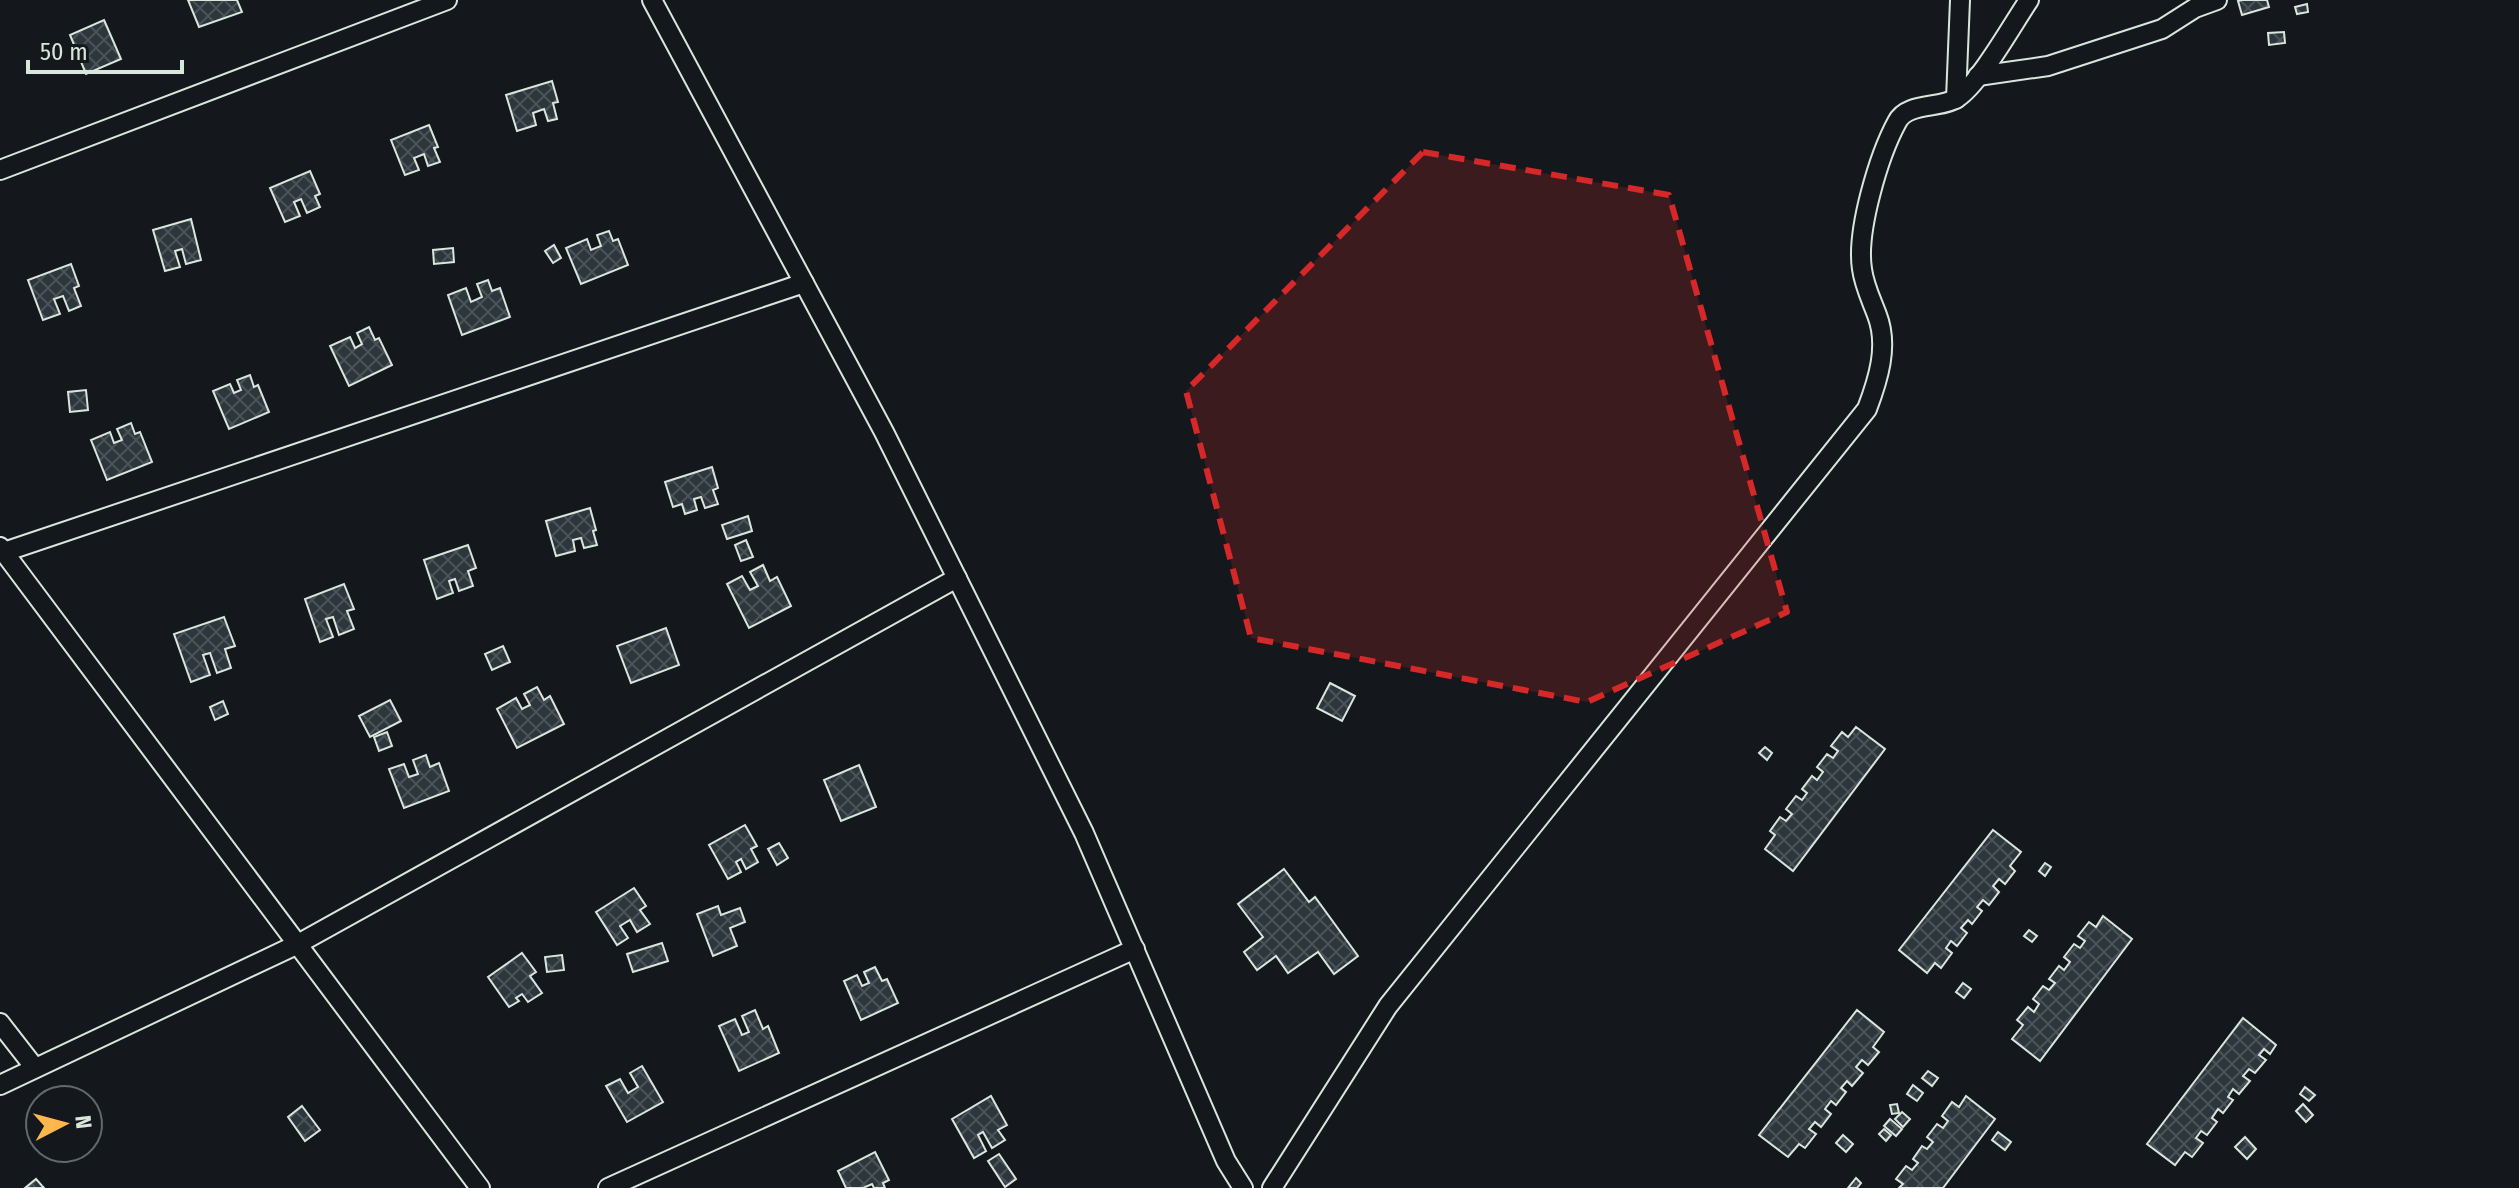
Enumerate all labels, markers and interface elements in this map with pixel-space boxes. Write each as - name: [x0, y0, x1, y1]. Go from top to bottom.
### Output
- scale bar: [28, 24, 182, 74]
- text: 50 m: [40, 38, 88, 66]
- north arrow: [24, 1084, 104, 1164]
- text: N: [69, 1114, 98, 1130]

